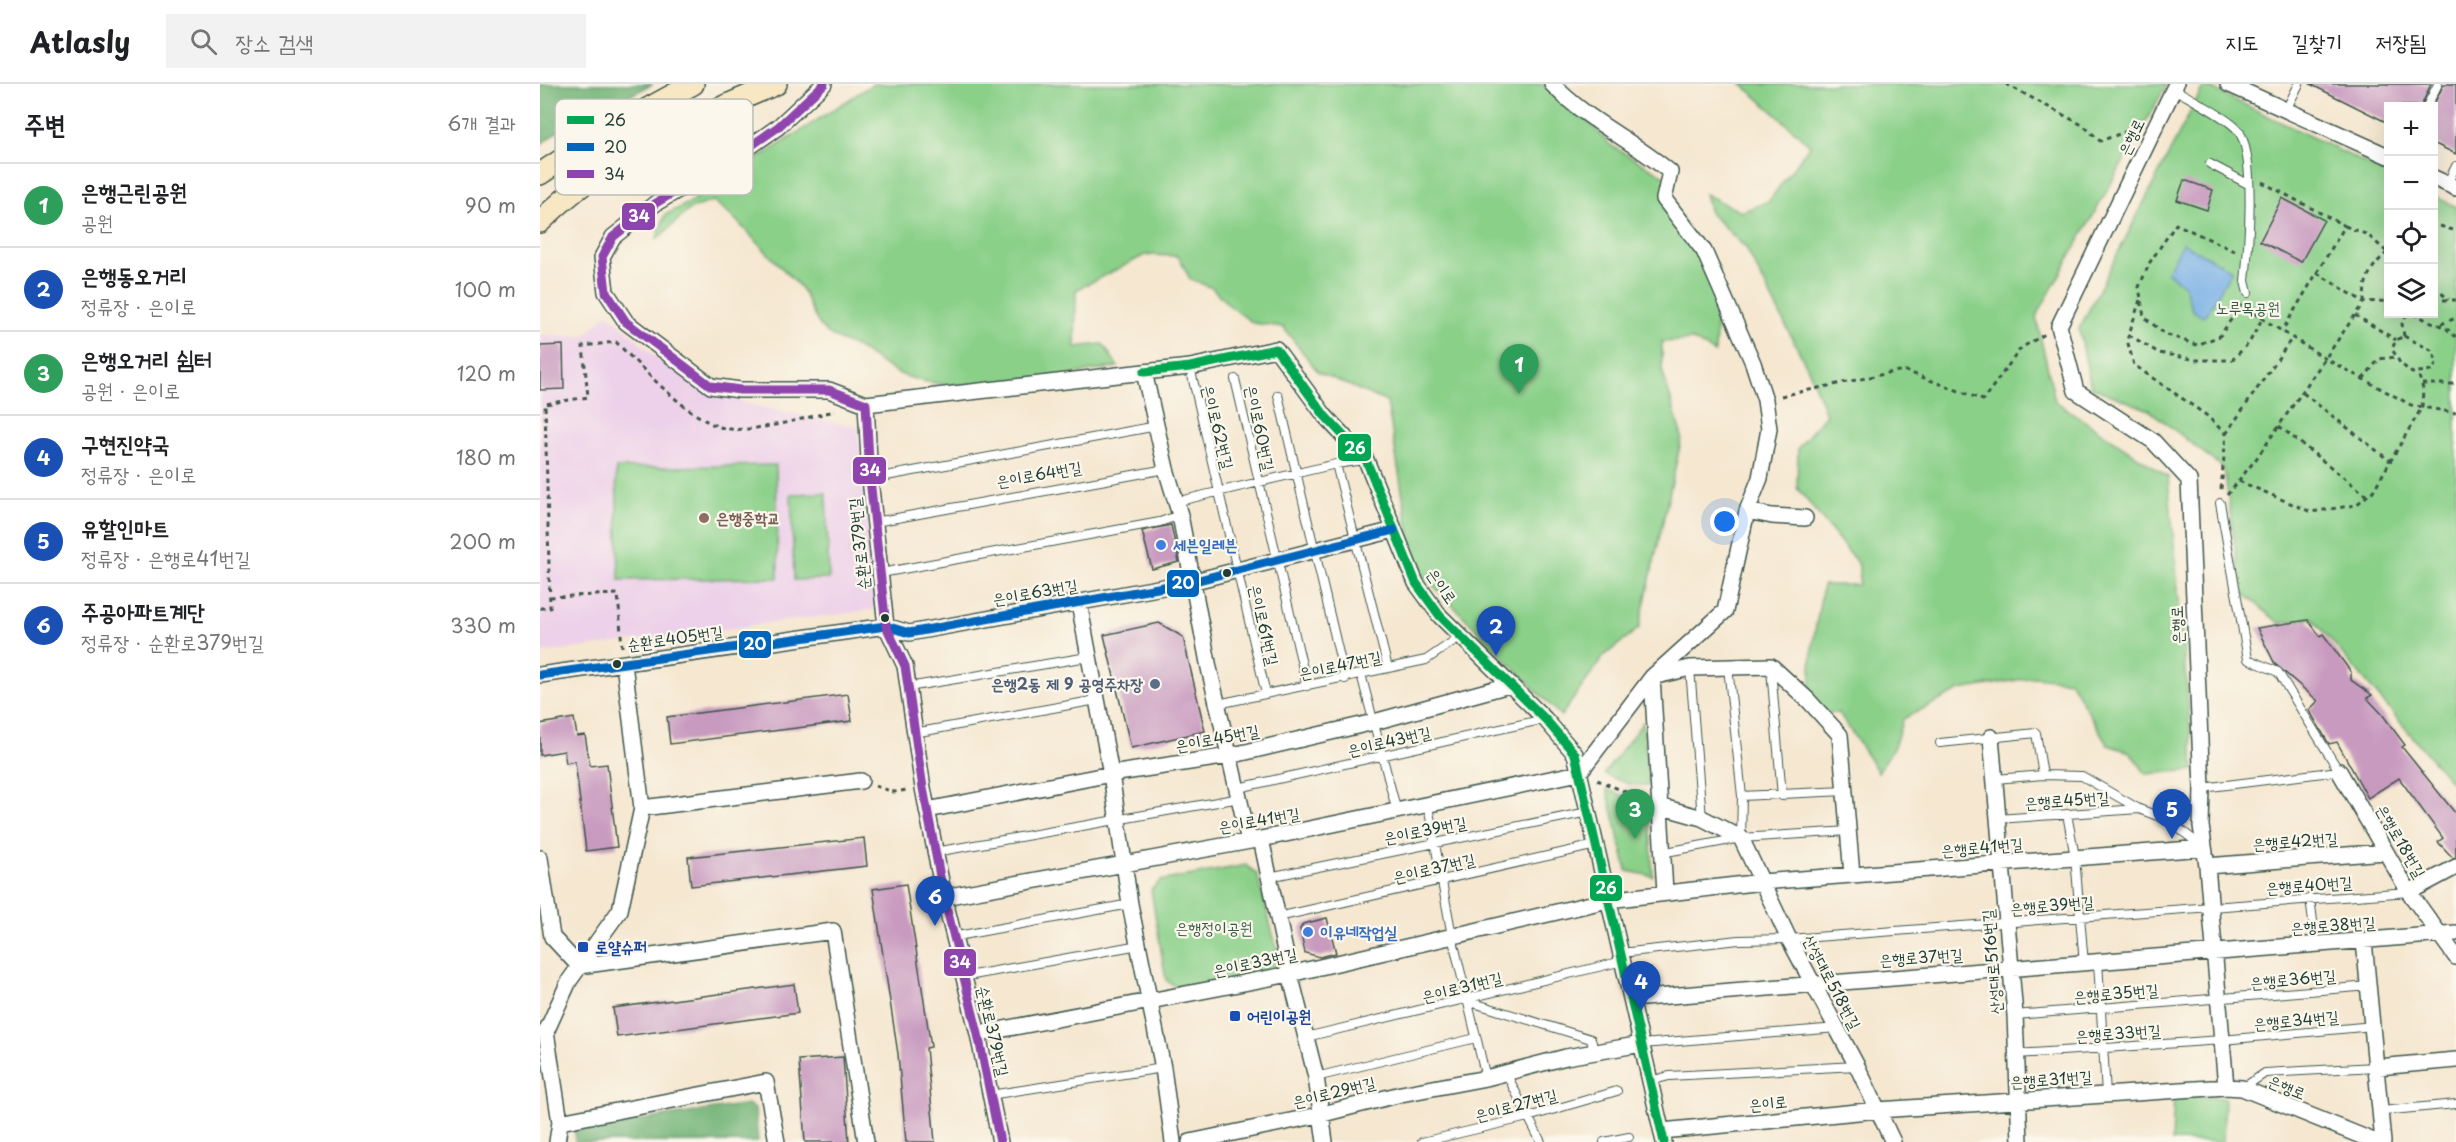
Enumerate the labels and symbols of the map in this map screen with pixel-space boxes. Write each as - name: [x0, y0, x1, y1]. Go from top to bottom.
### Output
- legend: [555, 99, 753, 195]
- text: 26: [604, 107, 626, 131]
- street label: 은행로: [2111, 114, 2149, 159]
- text: 20: [604, 134, 627, 158]
- text: 34: [604, 161, 625, 185]
- line badge: 34: [621, 202, 656, 231]
- text: 34: [628, 203, 650, 227]
- park label: 노루목공원: [2216, 295, 2280, 319]
- pin: 1: [1500, 344, 1538, 394]
- street label: 은이로62번길: [1197, 382, 1241, 472]
- street label: 은이로60번길: [1240, 383, 1282, 473]
- line badge: 26: [1337, 433, 1372, 462]
- text: 26: [1344, 435, 1366, 459]
- street label: 은이로64번길: [994, 454, 1083, 492]
- line badge: 34: [852, 456, 887, 485]
- text: 34: [859, 457, 881, 481]
- street label: 순환로379번길: [841, 497, 875, 592]
- place label: 은행중학교: [716, 505, 780, 529]
- your location: [1710, 507, 1739, 536]
- marker: 은행중학교: [697, 511, 711, 525]
- place label: 세븐일레븐: [1173, 532, 1238, 556]
- marker: 세븐일레븐: [1154, 538, 1168, 552]
- street label: 은이로: [1422, 563, 1464, 608]
- unlabelled marker: [1221, 567, 1233, 579]
- line badge: 20: [1166, 569, 1200, 598]
- text: 20: [1172, 570, 1195, 594]
- street label: 은이로63번길: [990, 572, 1079, 610]
- street label: 은이로61번길: [1244, 582, 1286, 668]
- street label: 은행로: [2163, 605, 2189, 645]
- pin: 2: [1476, 606, 1516, 656]
- unlabelled marker: [879, 612, 891, 624]
- street label: 순환로405번길: [625, 618, 725, 656]
- line badge: 20: [738, 630, 772, 659]
- text: 20: [744, 631, 767, 655]
- street label: 은이로47번길: [1296, 644, 1383, 684]
- unlabelled marker: [611, 658, 623, 670]
- place label: 은행2동 제 9 공영주차장: [991, 671, 1143, 695]
- marker: 은행2동 제 9 공영주차장: [1148, 677, 1162, 691]
- street label: 은이로45번길: [1173, 717, 1261, 757]
- street label: 은이로43번길: [1345, 719, 1433, 761]
- street label: 은행로45번길: [2024, 784, 2110, 814]
- pin: 3: [1616, 790, 1654, 839]
- pin: 5: [2152, 790, 2192, 839]
- street label: 은행로18번길: [2371, 799, 2433, 882]
- street label: 은이로41번길: [1216, 800, 1301, 838]
- street label: 은이로39번길: [1381, 809, 1468, 849]
- street label: 은행로42번길: [2251, 825, 2339, 855]
- street label: 은행로41번길: [1940, 830, 2024, 862]
- street label: 은이로37번길: [1390, 846, 1477, 888]
- street label: 은행로40번길: [2265, 869, 2353, 899]
- line badge: 26: [1589, 874, 1623, 902]
- text: 26: [1595, 875, 1617, 899]
- pin: 6: [916, 876, 954, 926]
- street label: 은행로39번길: [2009, 888, 2095, 920]
- street label: 산성대로516번길: [1974, 908, 2008, 1016]
- street label: 은행로38번길: [2290, 909, 2376, 939]
- park label: 은행정이공원: [1175, 915, 1253, 939]
- place label: 이유네작업실: [1320, 919, 1397, 943]
- marker: 이유네작업실: [1301, 925, 1315, 939]
- street label: 산성대로518번길: [1798, 930, 1868, 1033]
- place label: 로얄슈퍼: [595, 934, 647, 958]
- marker: 로얄슈퍼: [576, 940, 590, 954]
- street label: 은이로33번길: [1211, 940, 1299, 982]
- street label: 은행로37번길: [1878, 941, 1964, 971]
- line badge: 34: [943, 948, 977, 977]
- text: 34: [949, 949, 971, 973]
- pin: 4: [1622, 962, 1660, 1011]
- street label: 은행로36번길: [2249, 962, 2337, 994]
- street label: 은이로31번길: [1419, 964, 1505, 1008]
- street label: 은행로35번길: [2073, 976, 2159, 1008]
- street label: 순환로379번길: [972, 983, 1016, 1079]
- place label: 어린이공원: [1247, 1003, 1312, 1027]
- street label: 은행로34번길: [2252, 1003, 2340, 1035]
- marker: 어린이공원: [1228, 1009, 1242, 1023]
- street label: 은행로33번길: [2075, 1017, 2161, 1047]
- street label: 은행로31번길: [2009, 1063, 2093, 1093]
- street label: 은행로: [2265, 1068, 2310, 1104]
- street label: 은이로29번길: [1290, 1069, 1378, 1113]
- street label: 은이로27번길: [1472, 1081, 1560, 1127]
- street label: 은이로: [1747, 1088, 1788, 1116]

